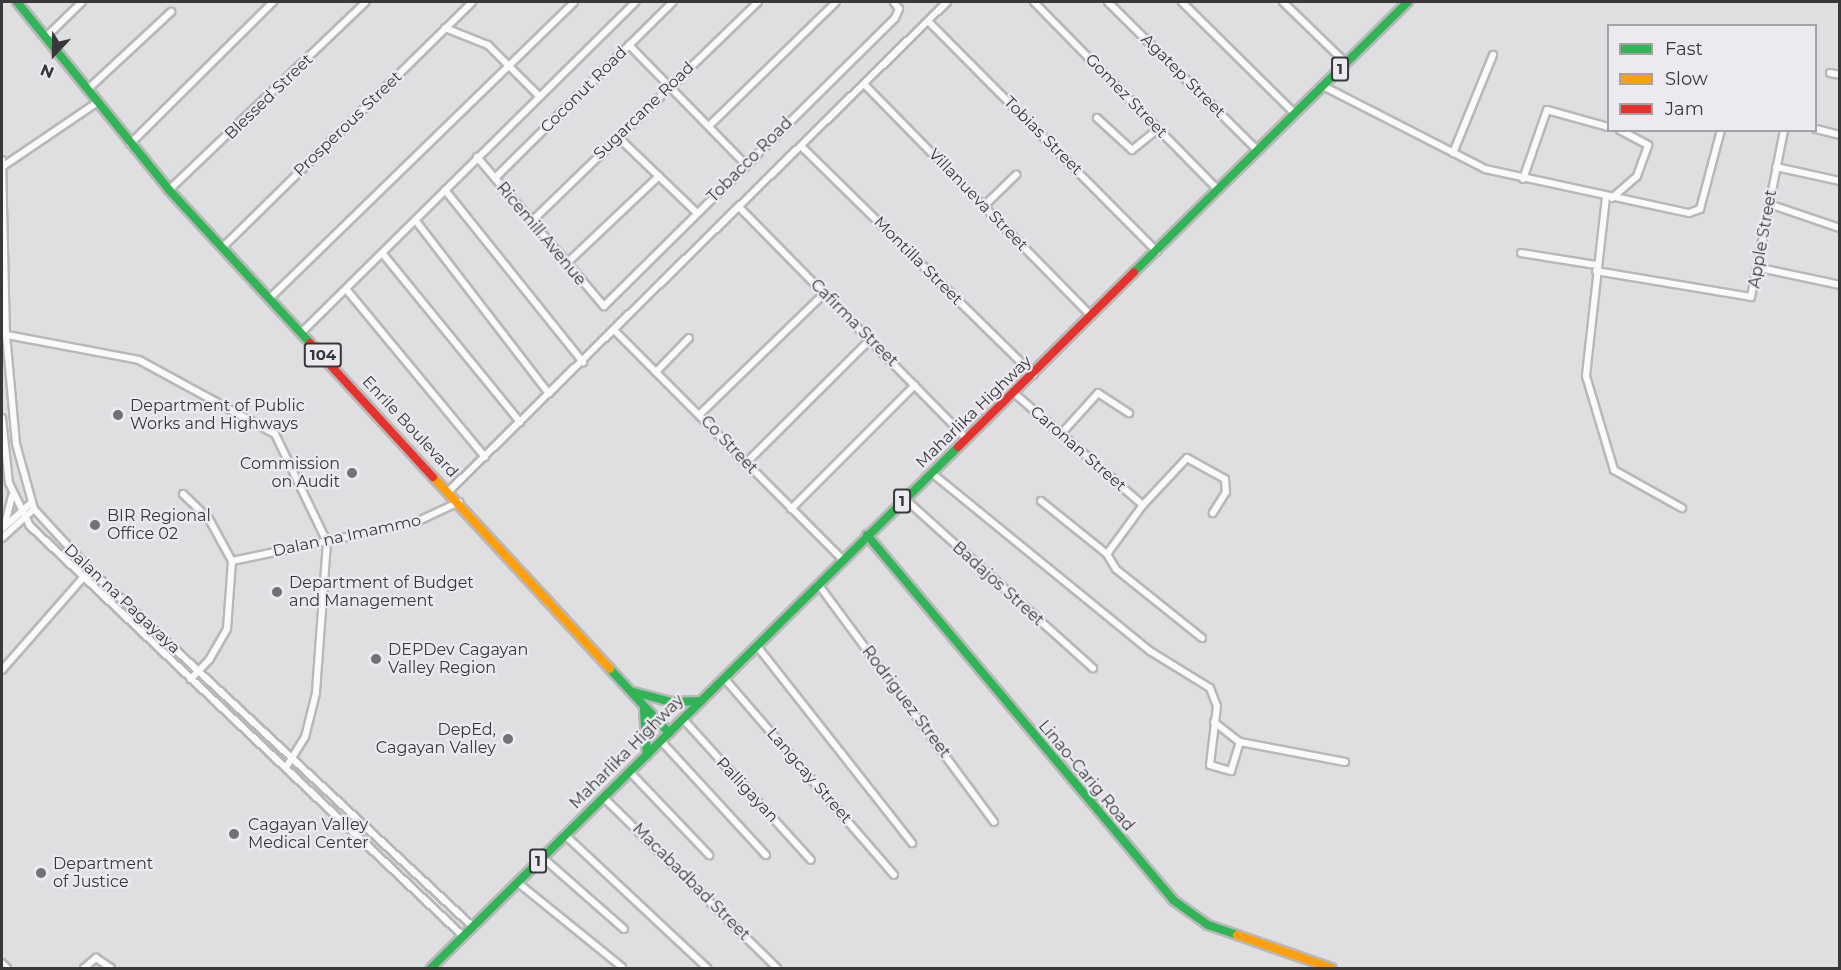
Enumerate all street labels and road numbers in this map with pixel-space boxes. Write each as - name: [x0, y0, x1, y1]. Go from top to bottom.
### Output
- street label: Agatep Street: [1137, 30, 1229, 122]
- street label: Coconut Road: [537, 43, 631, 137]
- street label: Blessed Street: [221, 50, 317, 144]
- street label: Gomez Street: [1081, 50, 1171, 142]
- road number: 1: [1331, 57, 1349, 81]
- street label: Sugarcane Road: [590, 58, 698, 164]
- street label: Prosperous Street: [290, 67, 406, 181]
- street label: Tobias Street: [1000, 93, 1086, 179]
- street label: Tobacco Road: [703, 113, 797, 207]
- street label: Villanueva Street: [924, 145, 1032, 255]
- street label: Ricemill Avenue: [492, 178, 590, 290]
- street label: Apple Street: [1745, 188, 1781, 290]
- street label: Montilla Street: [870, 213, 966, 309]
- street label: Cafirma Street: [806, 275, 902, 371]
- road number: 104: [304, 343, 342, 367]
- street label: Maharlika Highway: [912, 352, 1036, 472]
- street label: Enrile Boulevard: [358, 372, 462, 482]
- street label: Caronan Street: [1026, 402, 1130, 496]
- street label: Co Street: [697, 412, 761, 478]
- road number: 1: [893, 489, 911, 513]
- street label: Dalan na Imammo: [271, 511, 423, 561]
- street label: Badajos Street: [948, 538, 1048, 630]
- street label: Dalan na Pagayaya: [60, 540, 184, 658]
- street label: Rodriguez Street: [858, 642, 954, 762]
- street label: Maharlika Highway: [566, 691, 688, 813]
- street label: Linao-Carig Road: [1034, 717, 1138, 835]
- street label: Langcay Street: [762, 724, 856, 828]
- street label: Palligayan: [712, 753, 782, 827]
- street label: Macabadbad Street: [628, 819, 754, 945]
- road number: 1: [529, 849, 547, 873]

